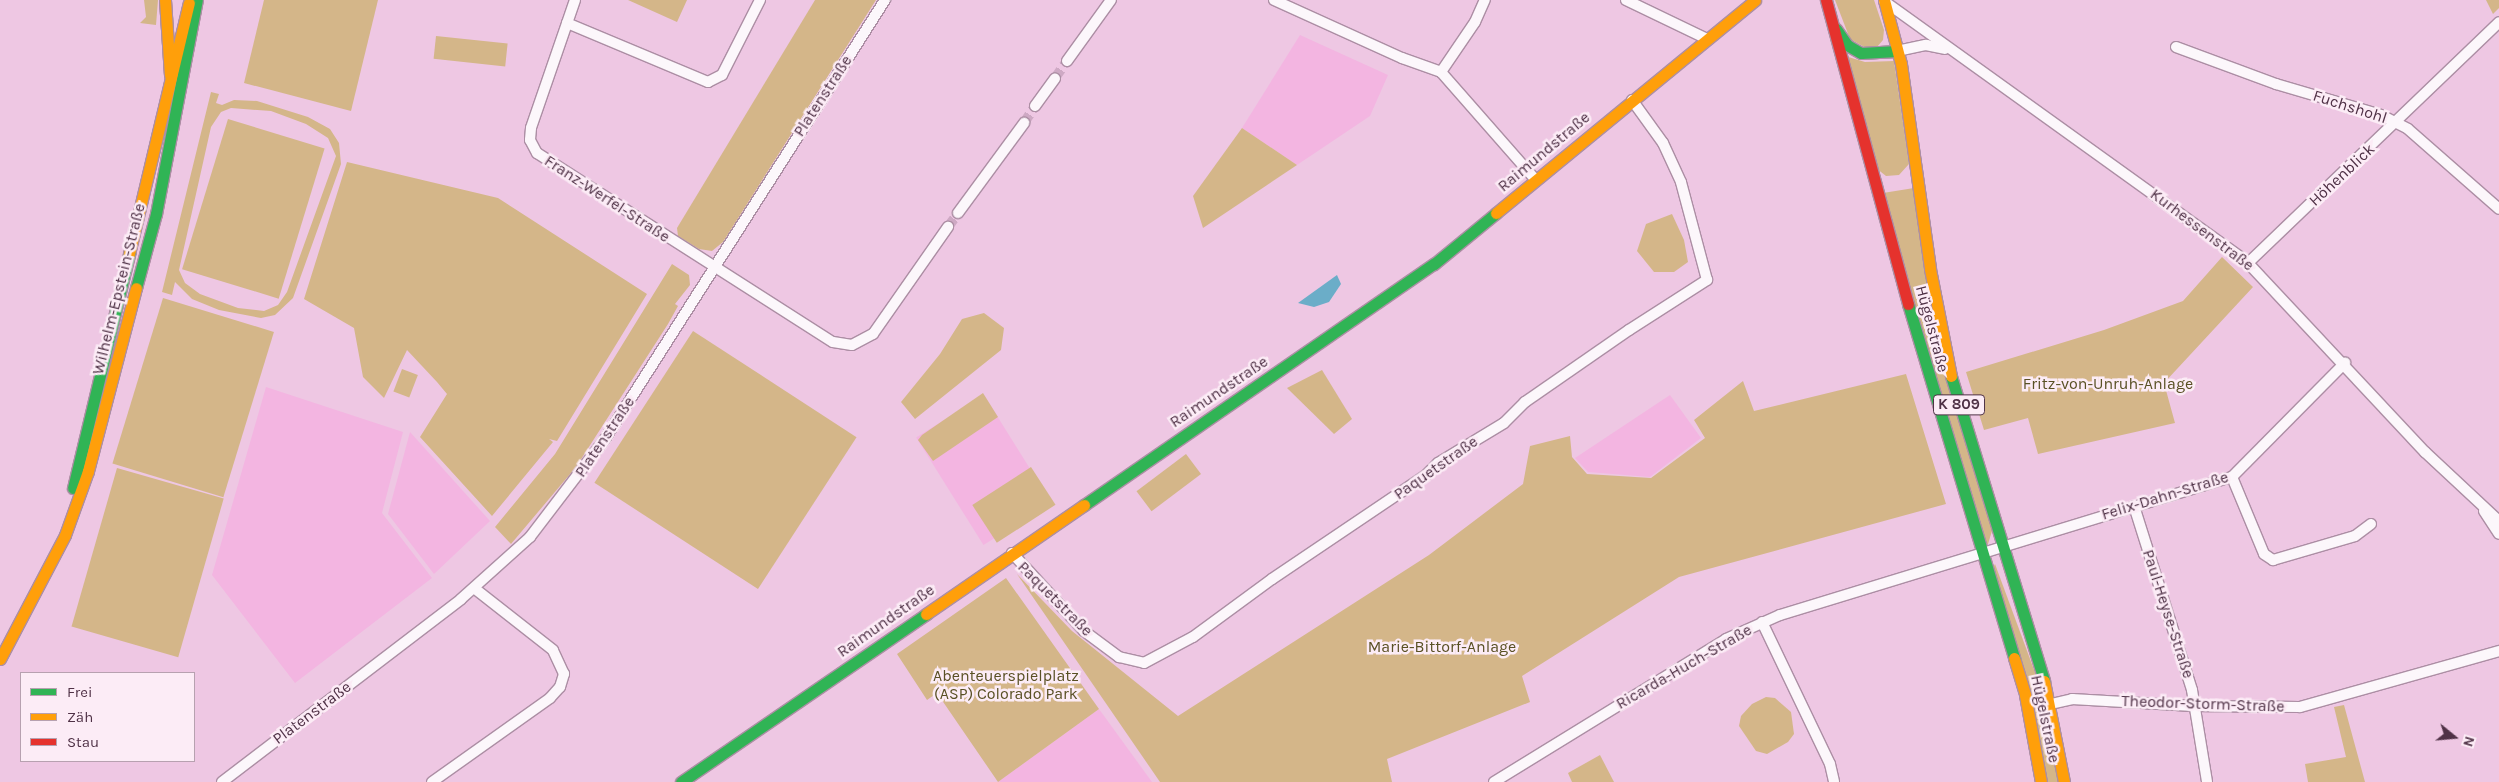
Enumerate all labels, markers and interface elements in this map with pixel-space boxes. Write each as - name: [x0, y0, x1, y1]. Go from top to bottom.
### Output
- street label: Platenstraße: [790, 52, 856, 140]
- street label: Fuchshohl: [2311, 86, 2389, 128]
- street label: Raimundstraße: [1494, 108, 1594, 196]
- street label: Höhenblick: [2305, 140, 2379, 210]
- street label: Franz-Werfel-Straße: [541, 151, 673, 247]
- street label: Kurhessenstraße: [2146, 185, 2258, 275]
- street label: Wilhelm-Epstein-Straße: [88, 201, 150, 377]
- street label: Hügelstraße: [1911, 283, 1953, 375]
- street label: Raimundstraße: [1166, 352, 1272, 432]
- park label: Fritz-von-Unruh-Anlage: [2023, 374, 2193, 394]
- road number: K 809: [1933, 392, 1985, 418]
- street label: Platenstraße: [571, 393, 639, 481]
- street label: Paquetstraße: [1390, 432, 1482, 504]
- street label: Felix-Dahn-Straße: [2099, 468, 2231, 524]
- street label: Paul-Heyse-Straße: [2138, 547, 2198, 681]
- street label: Paquetstraße: [1014, 558, 1096, 640]
- street label: Raimundstraße: [834, 580, 938, 662]
- street label: Ricarda-Huch-Straße: [1613, 620, 1755, 714]
- park label: Marie-Bittorf-Anlage: [1368, 637, 1516, 657]
- park label: Abenteuerspielplatz (ASP) Colorado Park: [933, 666, 1079, 704]
- legend: [20, 672, 195, 762]
- street label: Hügelstraße: [2026, 673, 2064, 765]
- street label: Platenstraße: [269, 677, 355, 749]
- text: Frei: [67, 683, 92, 701]
- street label: Theodor-Storm-Straße: [2121, 692, 2285, 716]
- text: Zäh: [67, 708, 93, 726]
- north arrow: [2429, 712, 2479, 762]
- text: Stau: [67, 733, 99, 751]
- text: N: [2459, 734, 2478, 749]

